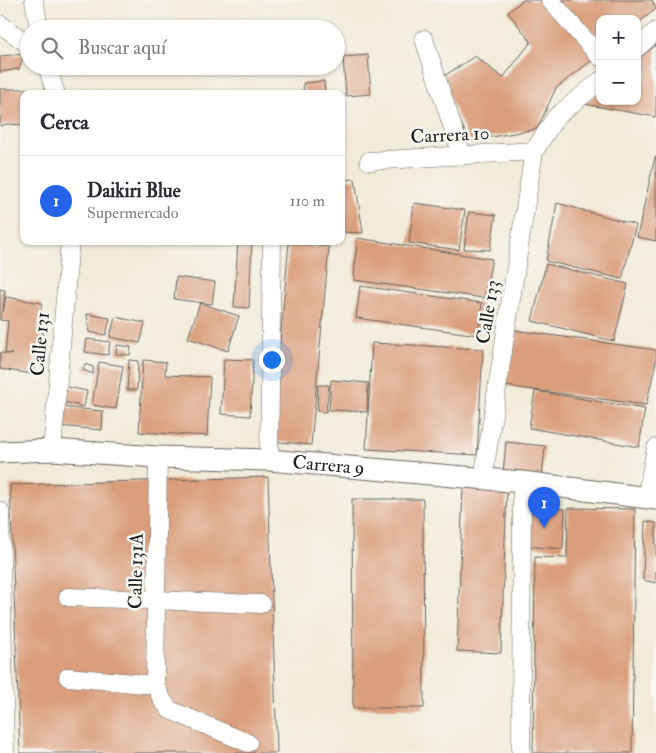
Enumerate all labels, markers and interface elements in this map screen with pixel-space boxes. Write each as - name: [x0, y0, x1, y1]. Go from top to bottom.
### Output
- map controls: [596, 15, 641, 105]
- button: +: [596, 15, 641, 60]
- search box: [20, 20, 345, 75]
- icon: search: [38, 34, 66, 62]
- text: Buscar aquí: [78, 36, 166, 60]
- button: −: [596, 60, 641, 105]
- text: Cerca: [40, 109, 89, 136]
- street label: Carrera 10: [410, 121, 490, 149]
- text: Daikiri Blue: [87, 179, 181, 203]
- text: 1: [53, 191, 59, 211]
- text: 110 m: [290, 191, 325, 211]
- text: Supermercado: [87, 203, 178, 223]
- street label: Calle 133: [471, 278, 505, 346]
- street label: Calle 131: [25, 311, 55, 377]
- your location: [259, 347, 285, 373]
- street label: Carrera 9: [291, 450, 366, 480]
- pin: 1: [528, 487, 560, 528]
- street label: Calle 131A: [123, 533, 149, 609]

